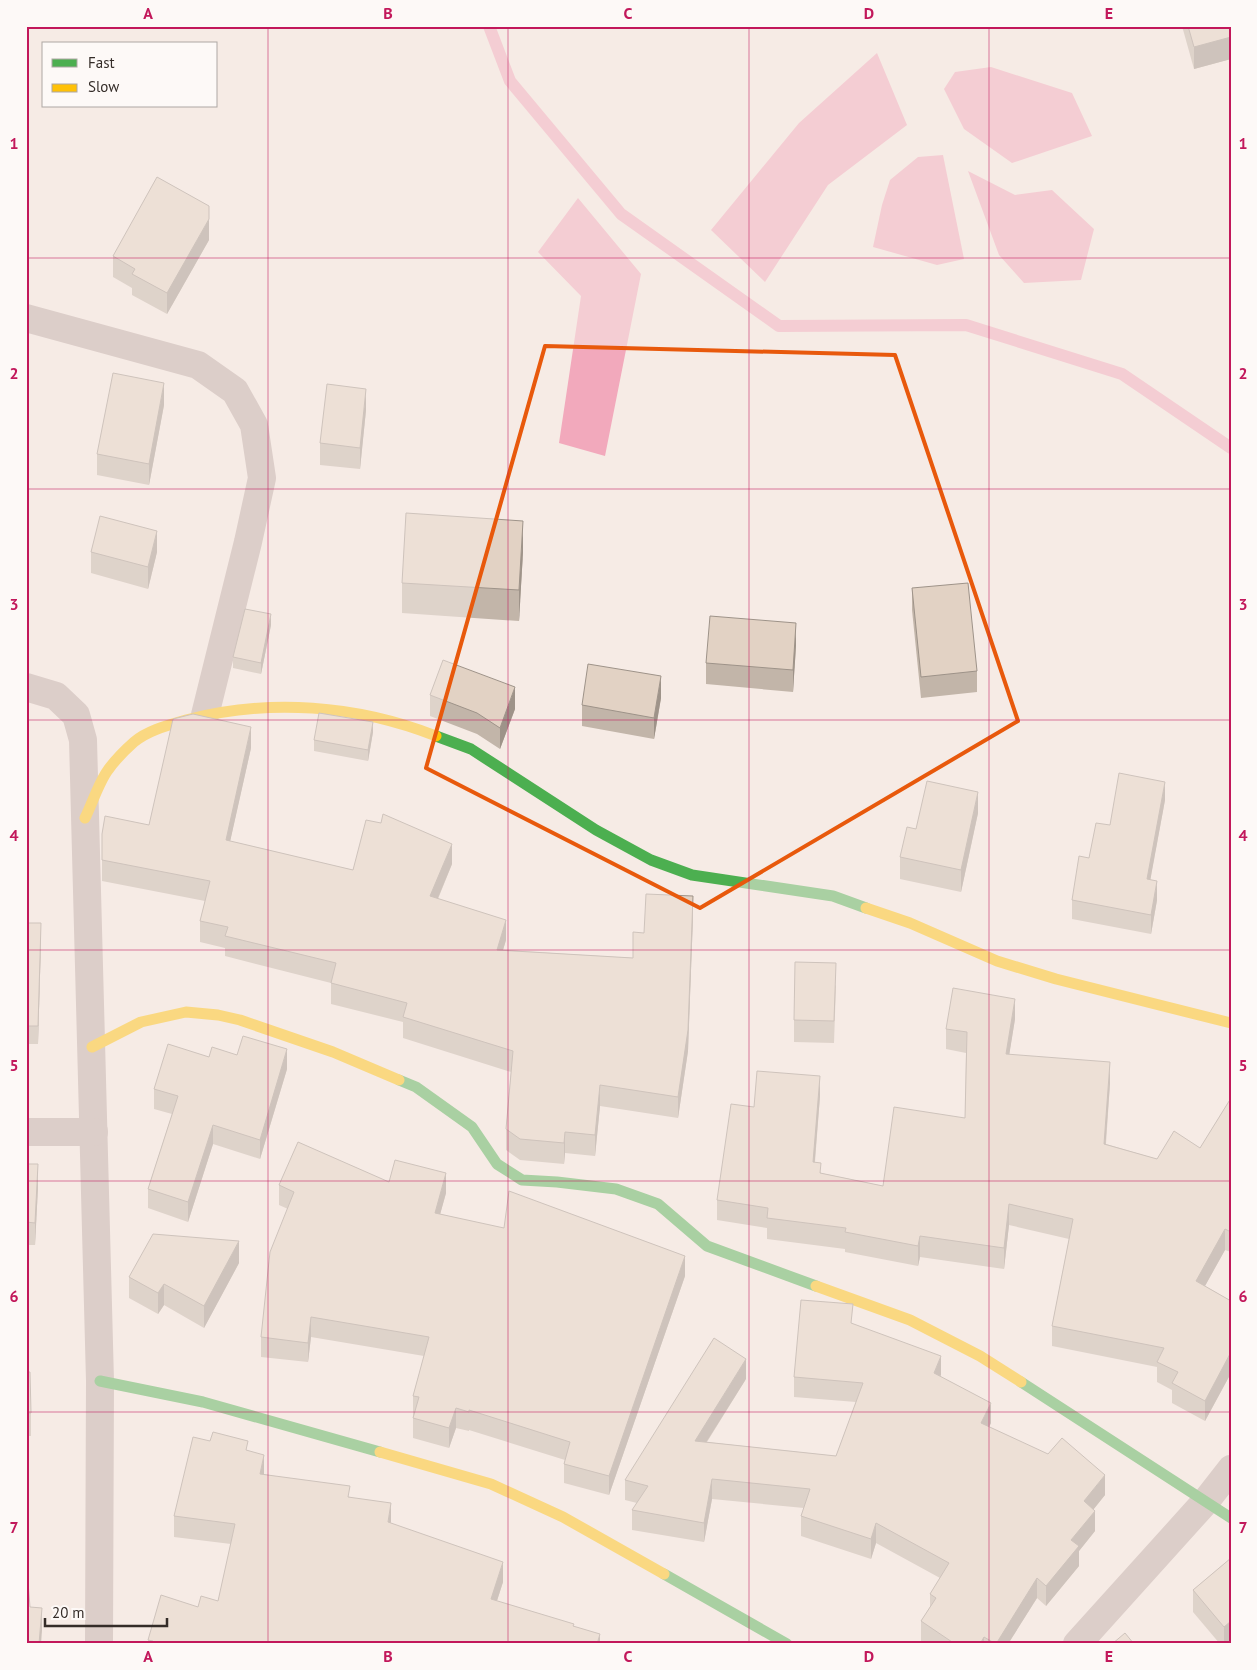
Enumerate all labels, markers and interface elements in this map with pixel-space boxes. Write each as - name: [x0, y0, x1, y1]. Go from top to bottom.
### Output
- text: A: [143, 3, 153, 23]
- text: B: [383, 3, 393, 23]
- text: C: [624, 3, 633, 23]
- text: D: [864, 3, 874, 23]
- text: E: [1105, 3, 1113, 23]
- legend: [42, 42, 218, 108]
- text: Fast: [88, 53, 115, 72]
- text: Slow: [88, 77, 119, 96]
- text: 1: [9, 133, 19, 153]
- text: 1: [1238, 133, 1248, 153]
- text: 2: [9, 363, 19, 383]
- text: 2: [1238, 363, 1248, 383]
- text: 3: [9, 594, 19, 614]
- text: 3: [1238, 594, 1248, 614]
- text: 4: [9, 825, 19, 845]
- text: 4: [1238, 825, 1248, 845]
- text: 5: [9, 1055, 19, 1075]
- text: 5: [1238, 1055, 1248, 1075]
- text: 6: [9, 1286, 19, 1306]
- text: 6: [1238, 1286, 1248, 1306]
- text: 7: [9, 1517, 19, 1537]
- text: 7: [1238, 1517, 1248, 1537]
- scale bar: [45, 1595, 168, 1627]
- text: 20 m: [52, 1603, 85, 1622]
- text: A: [143, 1646, 153, 1666]
- text: B: [383, 1646, 393, 1666]
- text: C: [624, 1646, 633, 1666]
- text: D: [864, 1646, 874, 1666]
- text: E: [1105, 1646, 1113, 1666]

